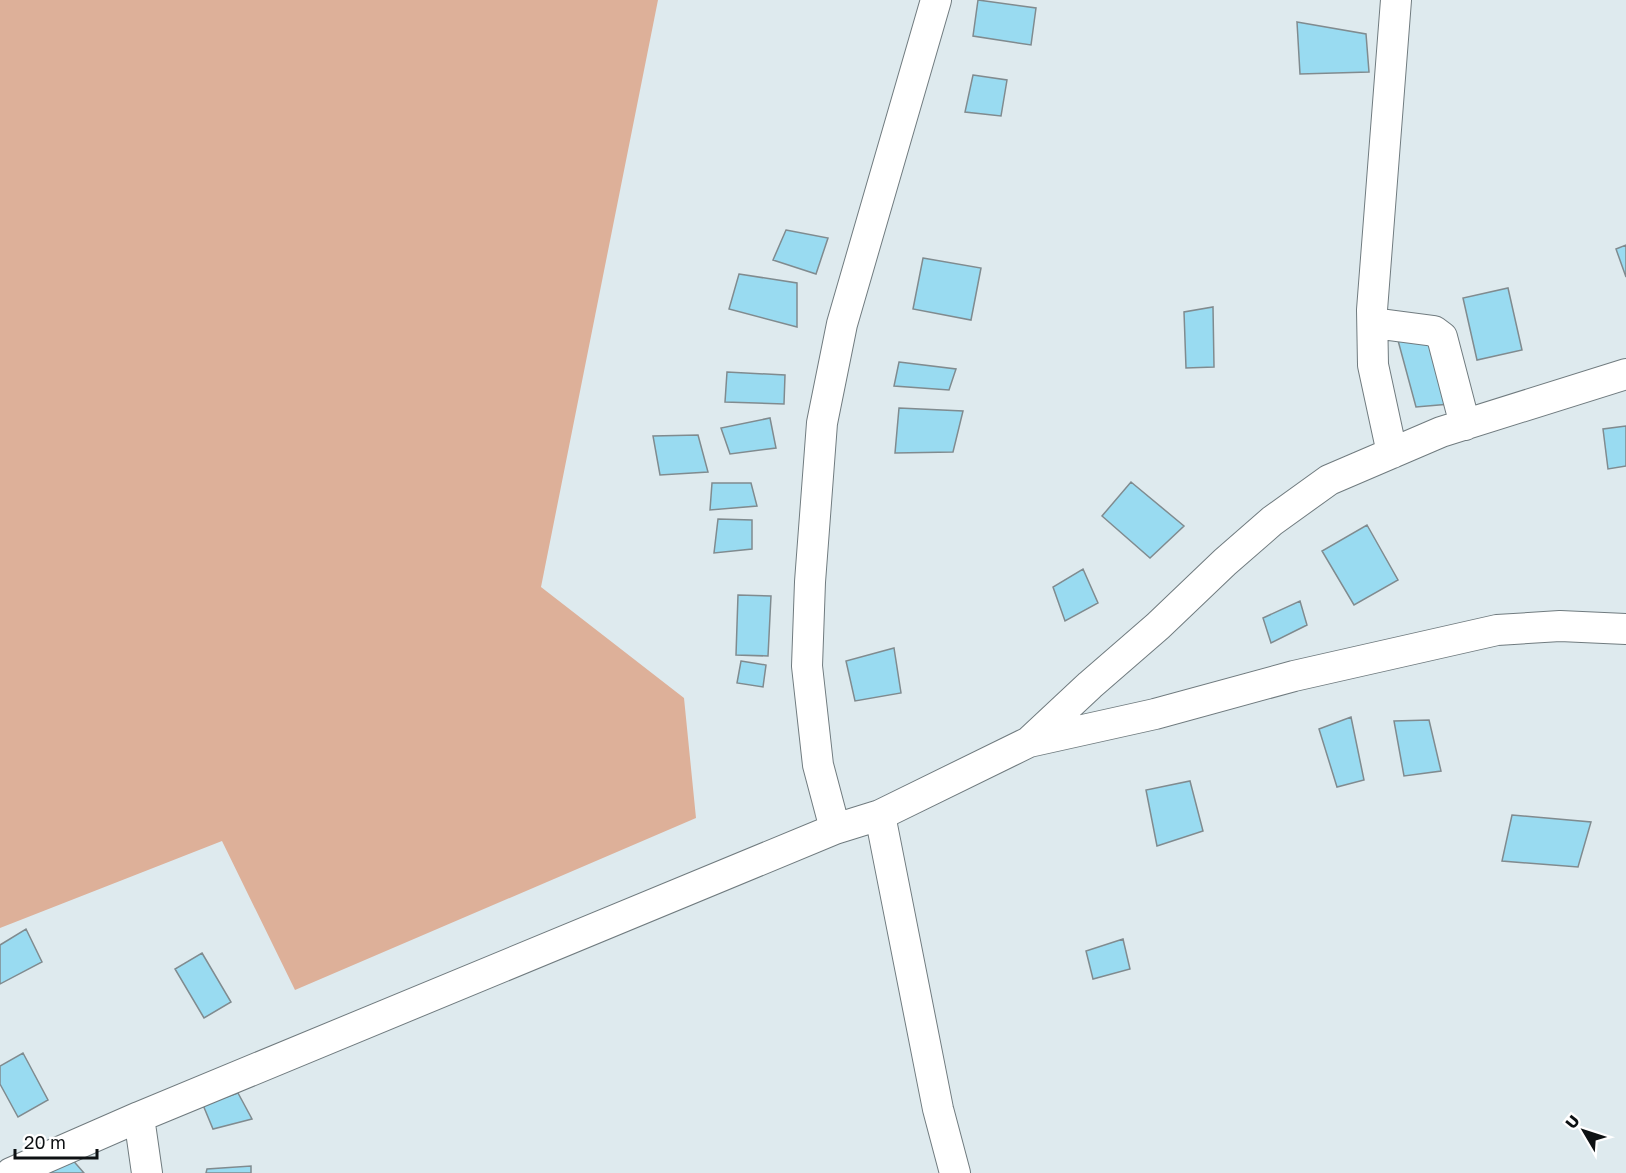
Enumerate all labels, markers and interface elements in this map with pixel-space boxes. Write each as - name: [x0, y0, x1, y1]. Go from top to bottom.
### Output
- north arrow: [1554, 1101, 1614, 1161]
- text: U: [1561, 1111, 1584, 1132]
- scale bar: [15, 1122, 98, 1160]
- text: 20 m: [24, 1131, 66, 1153]

